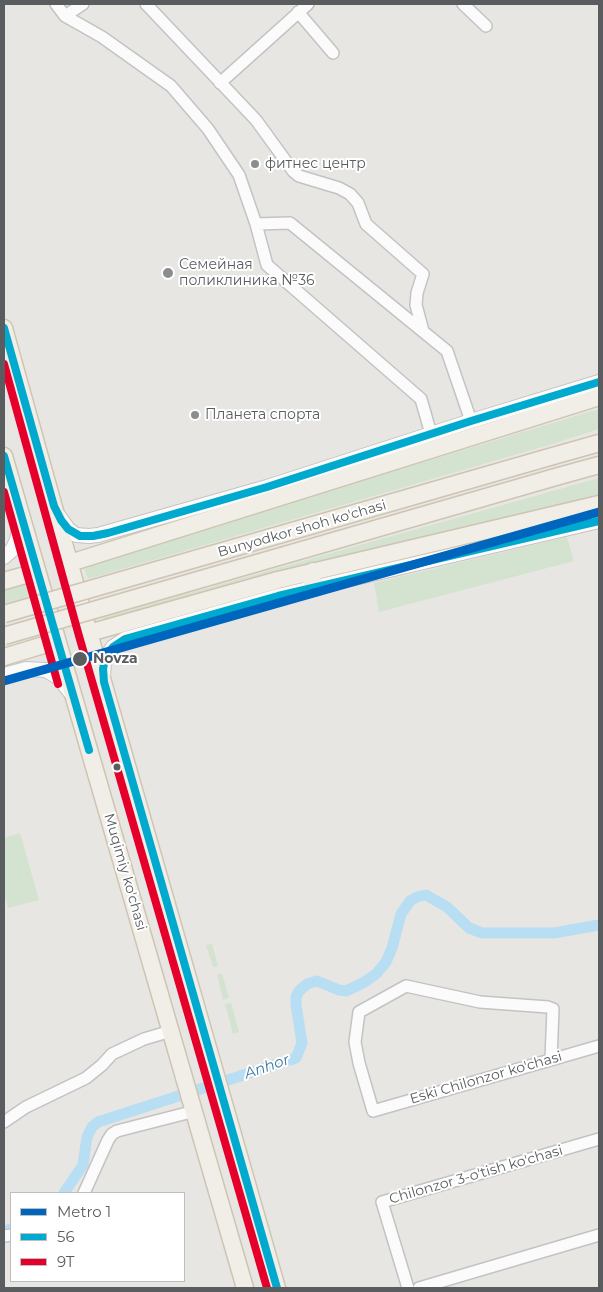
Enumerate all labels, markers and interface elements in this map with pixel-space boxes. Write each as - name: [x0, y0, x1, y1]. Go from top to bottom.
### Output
- place label: фитнес центр: [265, 156, 366, 172]
- marker: фитнес центр: [249, 158, 261, 170]
- place label: Семейная поликлиника №36: [179, 257, 315, 290]
- marker: Семейная поликлиника №36: [161, 266, 175, 280]
- place label: Планета спорта: [205, 407, 320, 423]
- marker: Планета спорта: [189, 409, 201, 421]
- street label: Bunyodkor shoh ko'chasi: [216, 497, 388, 561]
- marker: Novza: [71, 650, 89, 668]
- place label: Novza: [93, 651, 138, 667]
- unlabelled marker: [112, 762, 122, 772]
- street label: Muqimiy ko'chasi: [100, 811, 150, 933]
- street label: Eski Chilonzor ko'chasi: [408, 1048, 564, 1108]
- water label: Anhor: [242, 1051, 292, 1083]
- street label: Chilonzor 3-o'tish ko'chasi: [387, 1142, 565, 1208]
- legend: [10, 1192, 185, 1282]
- text: Metro 1: [57, 1202, 111, 1221]
- text: 56: [57, 1227, 75, 1246]
- text: 9Т: [57, 1252, 75, 1271]

